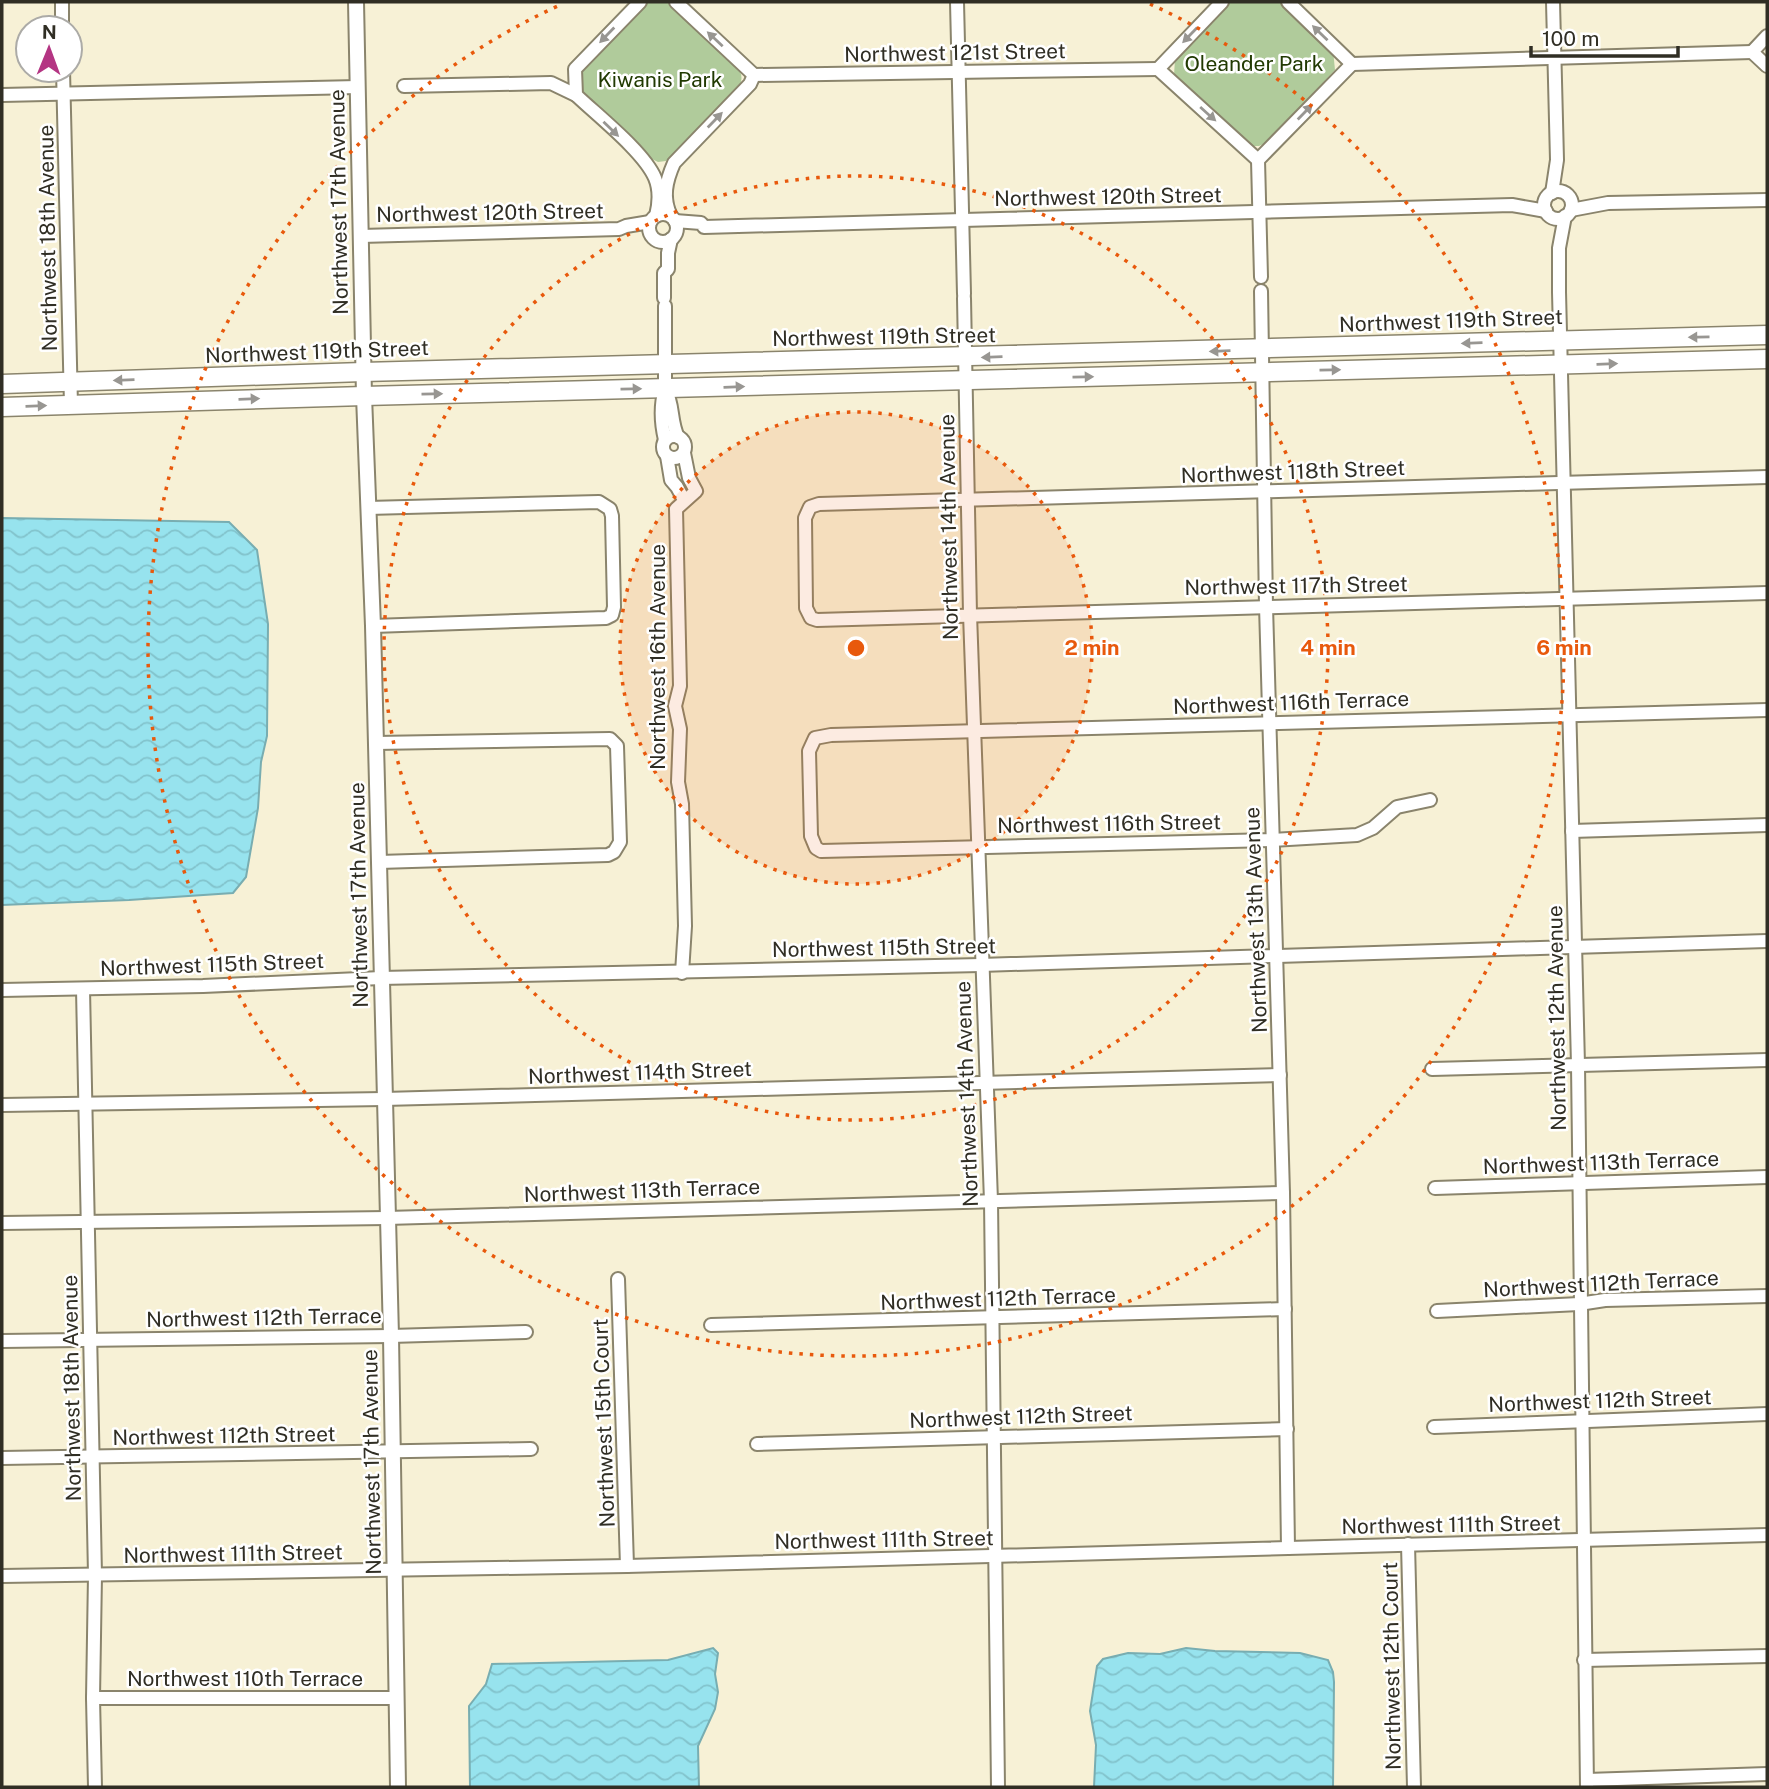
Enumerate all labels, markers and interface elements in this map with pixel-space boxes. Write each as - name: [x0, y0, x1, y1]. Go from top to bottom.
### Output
- north arrow: [14, 14, 84, 84]
- scale bar: [1531, 14, 1678, 58]
- text: N: [42, 21, 57, 43]
- one-way arrow: [1312, 25, 1329, 41]
- text: 100 m: [1542, 26, 1599, 51]
- one-way arrow: [598, 27, 615, 44]
- one-way arrow: [1181, 27, 1198, 44]
- one-way arrow: [707, 31, 724, 47]
- street label: Northwest 121st Street: [844, 38, 1066, 67]
- park label: Oleander Park: [1184, 51, 1324, 76]
- park label: Kiwanis Park: [597, 67, 723, 92]
- street label: Northwest 17th Avenue: [324, 89, 353, 315]
- one-way arrow: [1296, 103, 1313, 120]
- one-way arrow: [1199, 106, 1217, 122]
- one-way arrow: [707, 112, 724, 129]
- one-way arrow: [602, 120, 619, 136]
- street label: Northwest 18th Avenue: [33, 124, 62, 352]
- street label: Northwest 120th Street: [994, 182, 1222, 211]
- street label: Northwest 120th Street: [376, 198, 604, 227]
- street label: Northwest 119th Street: [1339, 304, 1563, 337]
- street label: Northwest 119th Street: [772, 322, 996, 351]
- one-way arrow: [1688, 331, 1710, 343]
- street label: Northwest 119th Street: [205, 335, 429, 368]
- one-way arrow: [1460, 338, 1482, 349]
- one-way arrow: [1208, 345, 1230, 356]
- one-way arrow: [981, 351, 1003, 362]
- one-way arrow: [1596, 358, 1618, 369]
- one-way arrow: [1319, 365, 1341, 376]
- one-way arrow: [1073, 371, 1095, 383]
- one-way arrow: [113, 375, 135, 386]
- one-way arrow: [723, 381, 745, 392]
- one-way arrow: [620, 384, 642, 395]
- one-way arrow: [421, 388, 443, 400]
- one-way arrow: [238, 394, 260, 405]
- one-way arrow: [26, 401, 48, 412]
- street label: Northwest 14th Avenue: [934, 414, 963, 640]
- street label: Northwest 118th Street: [1180, 455, 1406, 488]
- street label: Northwest 16th Avenue: [645, 544, 670, 770]
- street label: Northwest 117th Street: [1184, 571, 1408, 600]
- text: 2 min: [1064, 635, 1120, 660]
- text: 4 min: [1300, 635, 1356, 660]
- text: 6 min: [1536, 635, 1592, 660]
- centre of rings: [844, 636, 868, 660]
- street label: Northwest 116th Terrace: [1172, 686, 1410, 719]
- street label: Northwest 17th Avenue: [344, 782, 373, 1008]
- street label: Northwest 13th Avenue: [1239, 806, 1272, 1034]
- street label: Northwest 116th Street: [997, 809, 1221, 838]
- street label: Northwest 12th Avenue: [1542, 905, 1571, 1131]
- street label: Northwest 115th Street: [772, 933, 996, 962]
- street label: Northwest 115th Street: [99, 948, 325, 981]
- street label: Northwest 14th Avenue: [950, 981, 983, 1208]
- street label: Northwest 114th Street: [528, 1056, 752, 1089]
- street label: Northwest 113th Terrace: [1482, 1146, 1720, 1179]
- street label: Northwest 113th Terrace: [523, 1174, 761, 1207]
- street label: Northwest 112th Terrace: [1483, 1265, 1719, 1302]
- street label: Northwest 18th Avenue: [57, 1274, 86, 1502]
- street label: Northwest 112th Terrace: [880, 1282, 1116, 1315]
- street label: Northwest 112th Terrace: [146, 1303, 382, 1332]
- street label: Northwest 15th Court: [587, 1318, 620, 1528]
- street label: Northwest 17th Avenue: [357, 1349, 386, 1575]
- street label: Northwest 112th Street: [1488, 1384, 1712, 1417]
- street label: Northwest 112th Street: [909, 1400, 1133, 1433]
- street label: Northwest 112th Street: [112, 1421, 336, 1450]
- street label: Northwest 111th Street: [1341, 1510, 1561, 1539]
- street label: Northwest 111th Street: [774, 1525, 994, 1554]
- street label: Northwest 111th Street: [123, 1539, 343, 1568]
- street label: Northwest 12th Court: [1377, 1562, 1406, 1770]
- street label: Northwest 110th Terrace: [127, 1666, 363, 1691]

